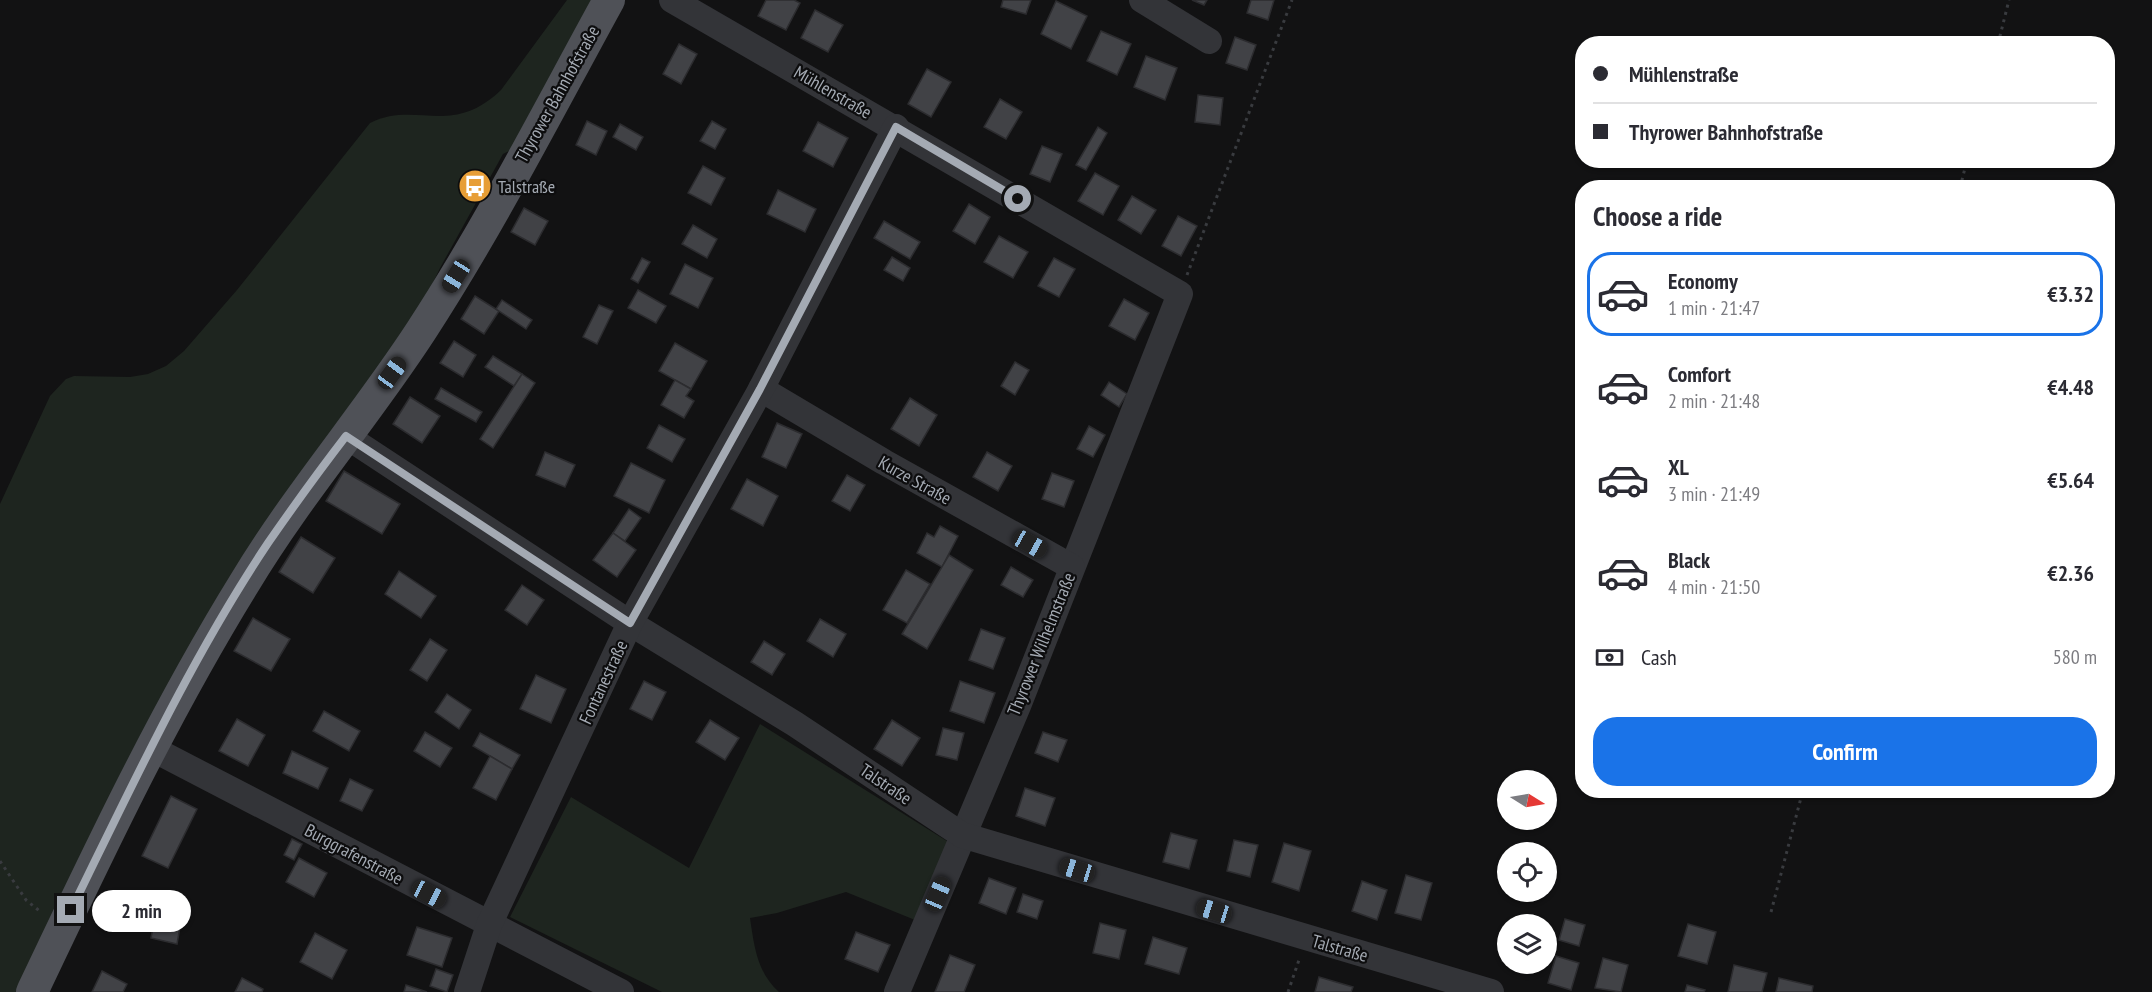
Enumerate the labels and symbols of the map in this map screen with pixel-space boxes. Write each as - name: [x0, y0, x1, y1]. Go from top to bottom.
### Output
- street label: Thyrower Bahnhofstraße: [510, 22, 604, 166]
- street label: Mühlenstraße: [790, 61, 876, 123]
- bus stop icon: Talstraße: [457, 168, 493, 204]
- place label: Talstraße: [498, 175, 555, 198]
- route start: [1004, 185, 1031, 212]
- car: [439, 256, 473, 296]
- car: [374, 353, 410, 393]
- street label: Kurze Straße: [875, 451, 955, 509]
- car: [1010, 527, 1050, 561]
- street label: Thyrower Wilhelmstraße: [1002, 569, 1080, 719]
- street label: Fontanestraße: [574, 636, 632, 728]
- street label: Talstraße: [856, 758, 916, 810]
- north arrow: [1497, 770, 1557, 830]
- street label: Burggrafenstraße: [301, 818, 407, 890]
- car: [1057, 856, 1097, 884]
- car: [923, 874, 953, 914]
- car: [409, 878, 449, 910]
- callout: 2 min: [92, 889, 191, 931]
- route end: [57, 896, 84, 923]
- car: [1194, 897, 1234, 925]
- street label: Talstraße: [1309, 929, 1371, 967]

